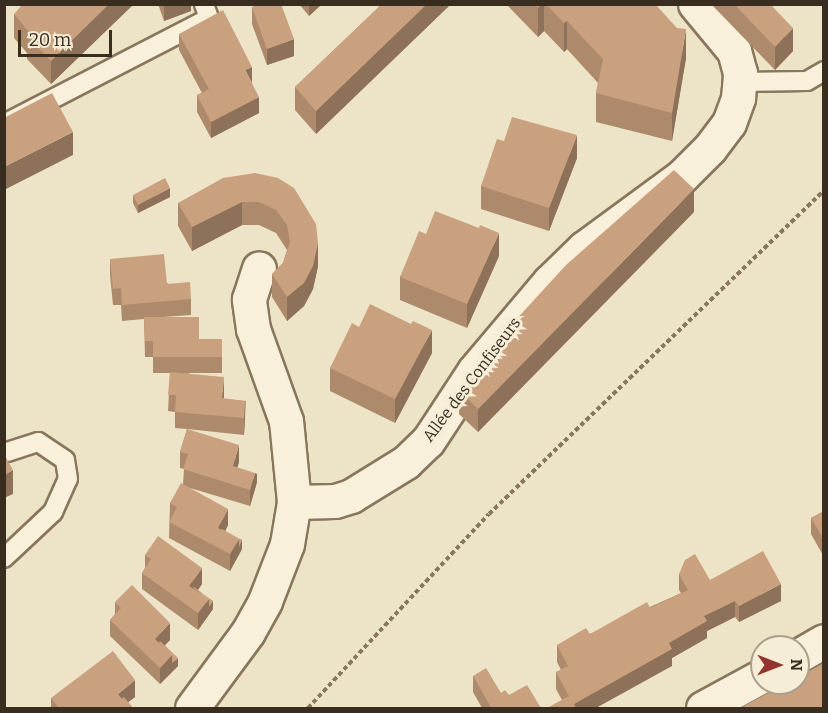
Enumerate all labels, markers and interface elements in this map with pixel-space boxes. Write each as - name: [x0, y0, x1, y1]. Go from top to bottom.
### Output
- scale bar: [21, 18, 116, 56]
- text: 20 m: [29, 29, 71, 51]
- street label: Allée des Confiseurs: [419, 314, 525, 446]
- north arrow: [750, 635, 810, 695]
- text: N: [787, 659, 806, 671]

